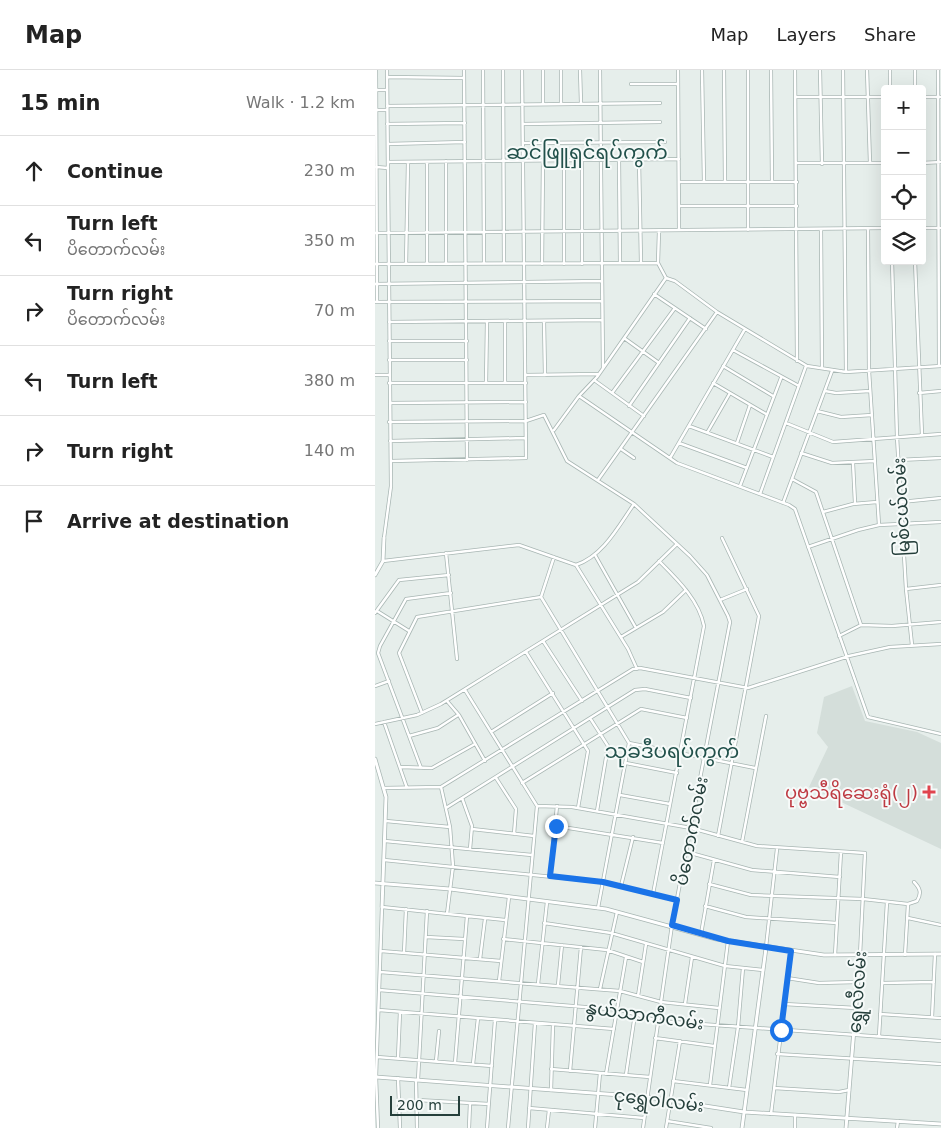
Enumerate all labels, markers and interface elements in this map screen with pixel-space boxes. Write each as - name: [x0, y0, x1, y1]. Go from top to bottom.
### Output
- text: Map: [25, 21, 82, 49]
- text: Map: [710, 24, 748, 45]
- text: Layers: [776, 24, 836, 45]
- text: Share: [864, 24, 916, 45]
- map controls: [881, 85, 926, 265]
- button: +: [881, 85, 926, 130]
- text: 15 min: [20, 91, 101, 115]
- text: Walk · 1.2 km: [246, 93, 355, 112]
- button: −: [881, 130, 926, 175]
- district label: ဆင်ဖြူရှင်ရပ်ကွက်: [506, 138, 668, 169]
- icon: ahead: [20, 157, 48, 185]
- text: Continue: [67, 160, 163, 182]
- text: 230 m: [304, 161, 355, 180]
- button: locate: [881, 175, 926, 220]
- text: Turn left: [67, 212, 158, 234]
- button: layers: [881, 220, 926, 265]
- icon: left: [20, 227, 48, 255]
- text: 350 m: [304, 231, 355, 250]
- text: ပိတောက်လမ်း: [67, 240, 165, 259]
- text: Turn right: [67, 282, 173, 304]
- icon: right: [20, 297, 48, 325]
- text: 70 m: [314, 301, 355, 320]
- text: ပိတောက်လမ်း: [67, 310, 165, 329]
- icon: left: [20, 367, 48, 395]
- text: Turn left: [67, 370, 158, 392]
- text: 380 m: [304, 371, 355, 390]
- icon: right: [20, 437, 48, 465]
- text: Turn right: [67, 440, 173, 462]
- text: 140 m: [304, 441, 355, 460]
- street label: မြစ်ငယ်လမ်း: [886, 457, 919, 557]
- icon: arrive: [20, 507, 48, 535]
- text: Arrive at destination: [67, 510, 289, 532]
- district label: သုခဒီပရပ်ကွက်: [605, 737, 739, 768]
- street label: ပိတောက်လမ်း: [667, 774, 712, 887]
- place label: ပုဗ္ဗသီရိဆေးရုံ(၂): [785, 779, 918, 808]
- marker: ပုဗ္ဗသီရိဆေးရုံ(၂): [922, 785, 936, 799]
- route end: [545, 815, 568, 838]
- street label: ရွှေလီလမ်း: [841, 950, 875, 1034]
- street label: နွယ်သာကီလမ်း: [584, 993, 706, 1039]
- route start: [770, 1019, 793, 1042]
- street label: ငုရွှေဝါလမ်း: [612, 1082, 706, 1121]
- scale bar: [390, 1093, 460, 1116]
- text: 200 m: [397, 1097, 442, 1113]

